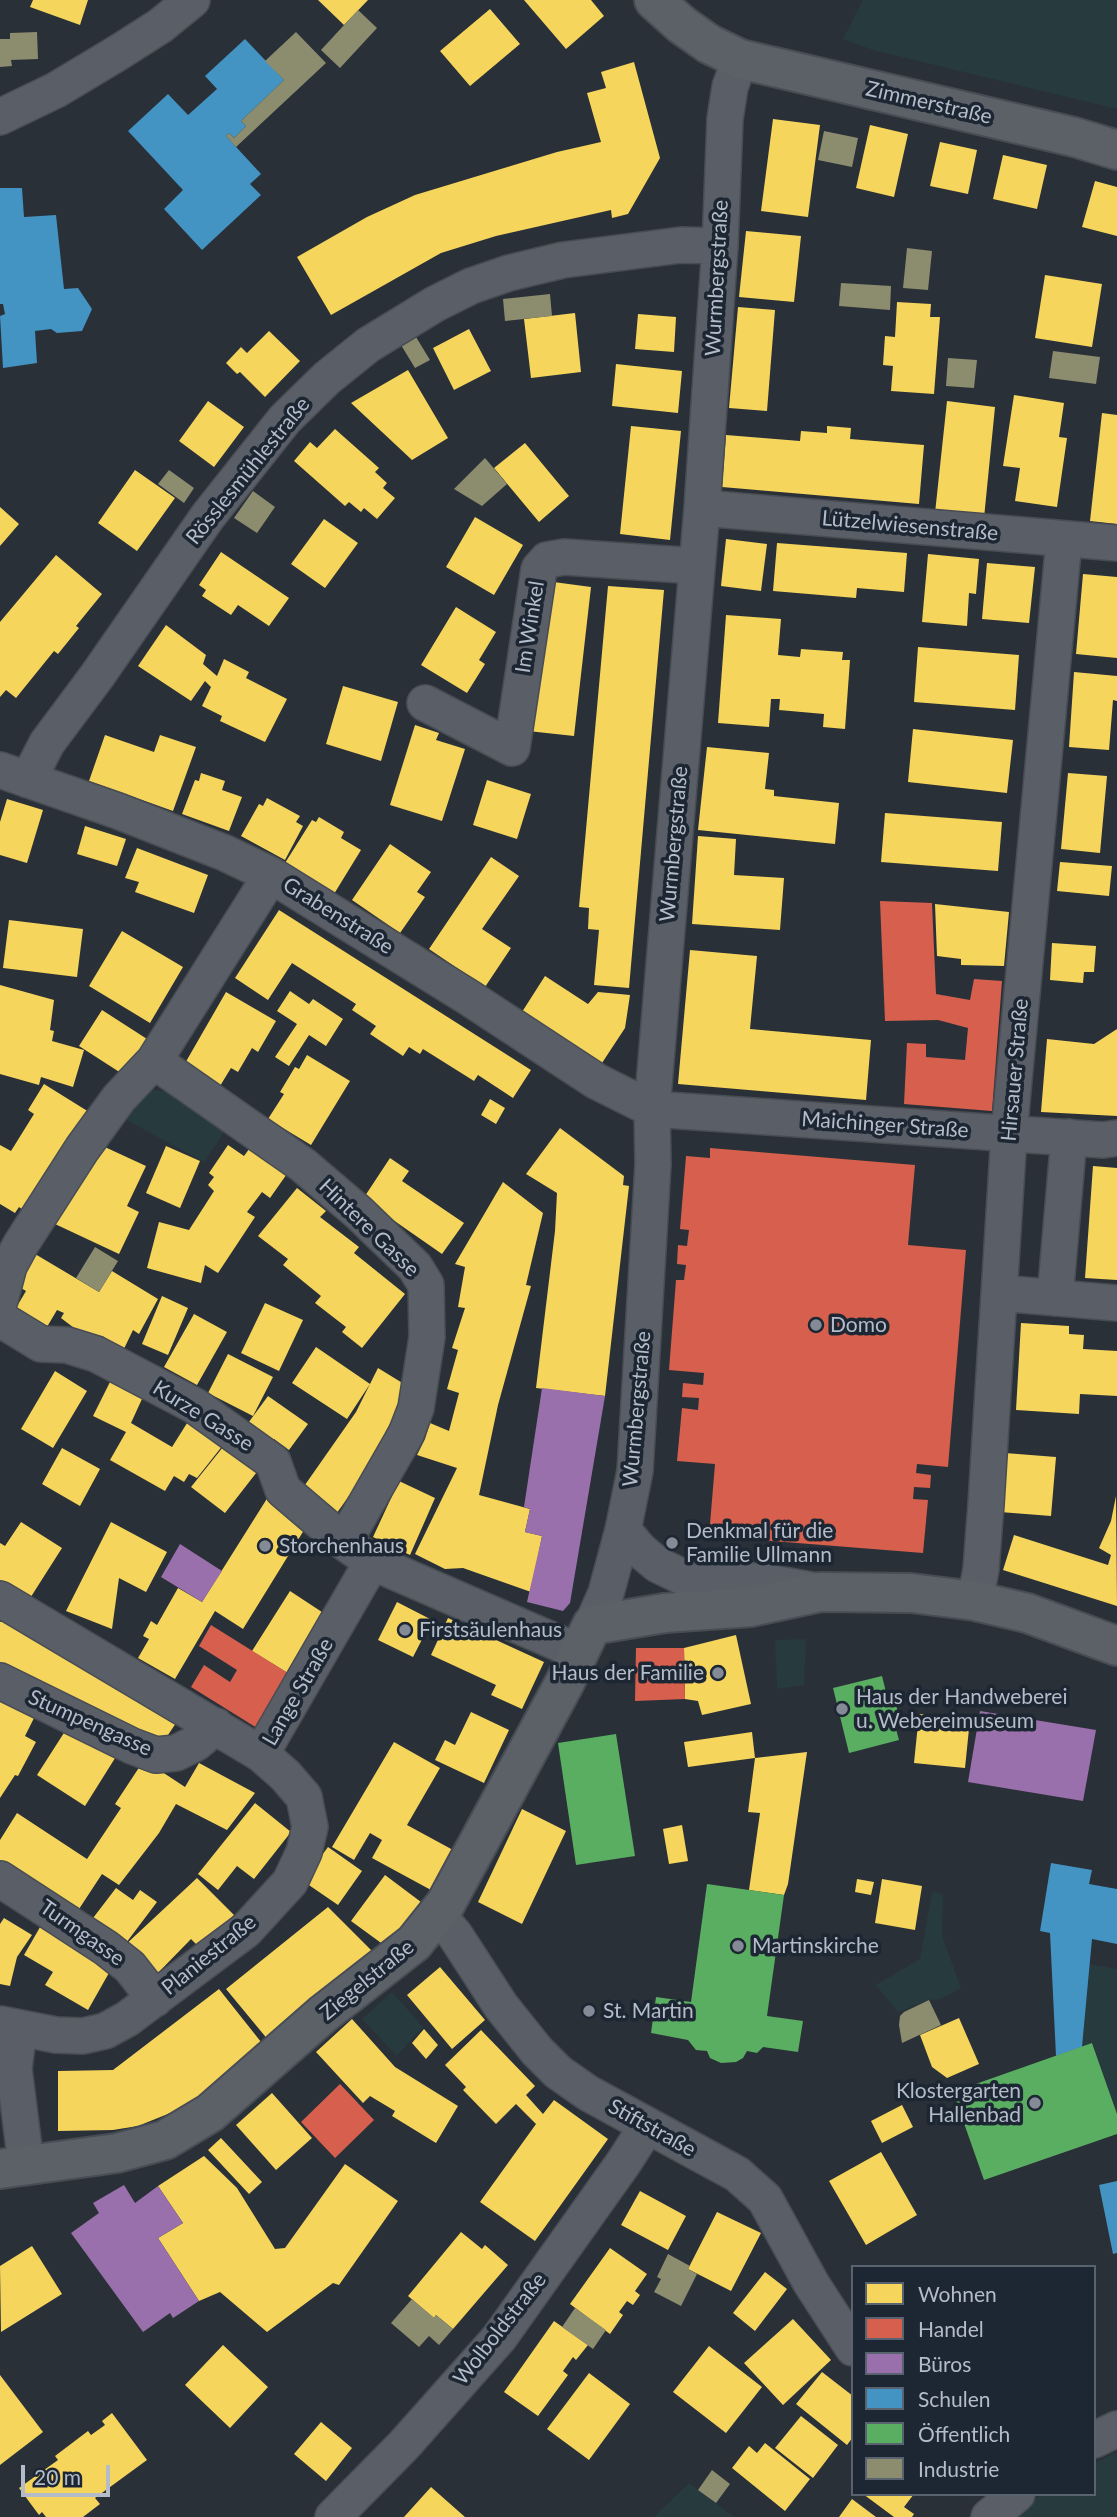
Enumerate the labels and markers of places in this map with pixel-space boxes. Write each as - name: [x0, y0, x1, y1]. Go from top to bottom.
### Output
- place label: Domo: [830, 1312, 887, 1338]
- marker: Domo: [808, 1317, 824, 1333]
- place label: Denkmal für die Familie Ullmann: [686, 1518, 833, 1568]
- place label: Storchenhaus: [279, 1533, 404, 1559]
- marker: Denkmal für die Familie Ullmann: [664, 1535, 680, 1551]
- marker: Storchenhaus: [257, 1538, 273, 1554]
- place label: Firstsäulenhaus: [419, 1617, 562, 1643]
- marker: Firstsäulenhaus: [397, 1622, 413, 1638]
- place label: Haus der Familie: [552, 1660, 704, 1686]
- marker: Haus der Familie: [710, 1665, 726, 1681]
- place label: Haus der Handweberei u. Webereimuseum: [856, 1684, 1067, 1734]
- marker: Haus der Handweberei u. Webereimuseum: [834, 1701, 850, 1717]
- place label: Martinskirche: [752, 1933, 879, 1959]
- marker: Martinskirche: [730, 1938, 746, 1954]
- place label: St. Martin: [603, 1998, 694, 2024]
- marker: St. Martin: [581, 2003, 597, 2019]
- place label: Klostergarten Hallenbad: [896, 2078, 1021, 2128]
- marker: Klostergarten Hallenbad: [1027, 2095, 1043, 2111]

